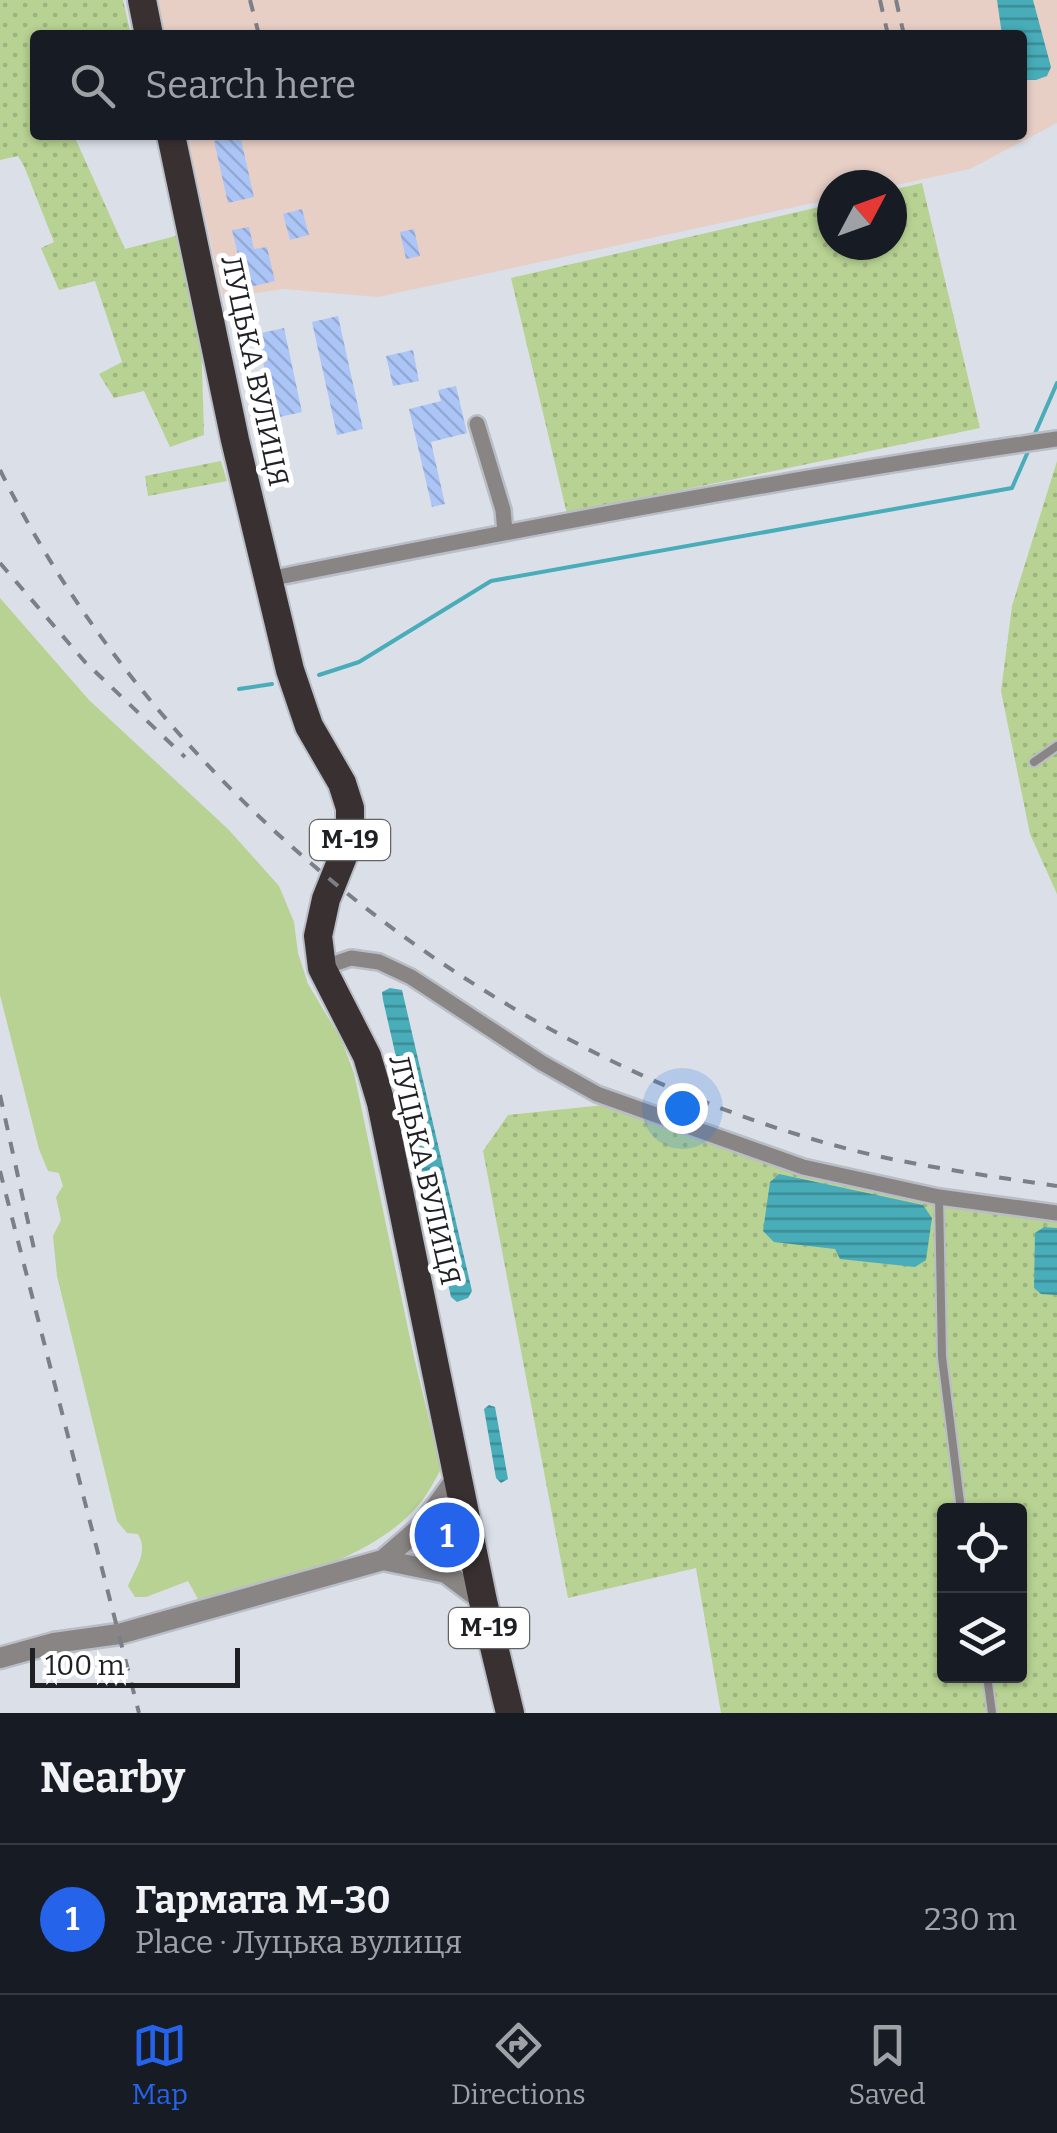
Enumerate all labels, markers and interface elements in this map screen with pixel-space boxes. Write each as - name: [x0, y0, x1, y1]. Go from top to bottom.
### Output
- search box: [30, 30, 1027, 140]
- icon: search: [65, 58, 120, 113]
- text: Search here: [145, 62, 356, 108]
- north arrow: [817, 170, 907, 260]
- street label: ЛУЦЬКА ВУЛИЦЯ: [214, 253, 296, 489]
- road number: М-19: [310, 820, 390, 860]
- street label: ЛУЦЬКА ВУЛИЦЯ: [383, 1052, 467, 1288]
- your location: [657, 1083, 708, 1134]
- pin: 1: [414, 1498, 480, 1572]
- map controls: [937, 1503, 1027, 1683]
- button: locate: [937, 1503, 1027, 1593]
- button: layers: [937, 1593, 1027, 1683]
- road number: М-19: [449, 1608, 529, 1648]
- scale bar: [30, 1643, 240, 1688]
- text: 100 m: [45, 1649, 125, 1682]
- text: Nearby: [40, 1753, 185, 1803]
- text: Гармата М-30: [135, 1877, 391, 1923]
- text: 1: [66, 1900, 79, 1938]
- text: 230 m: [924, 1900, 1017, 1938]
- text: Place · Луцька вулиця: [135, 1923, 462, 1961]
- tab: Map: [131, 2018, 188, 2111]
- tab: Directions: [451, 2018, 586, 2111]
- tab: Saved: [849, 2018, 926, 2111]

